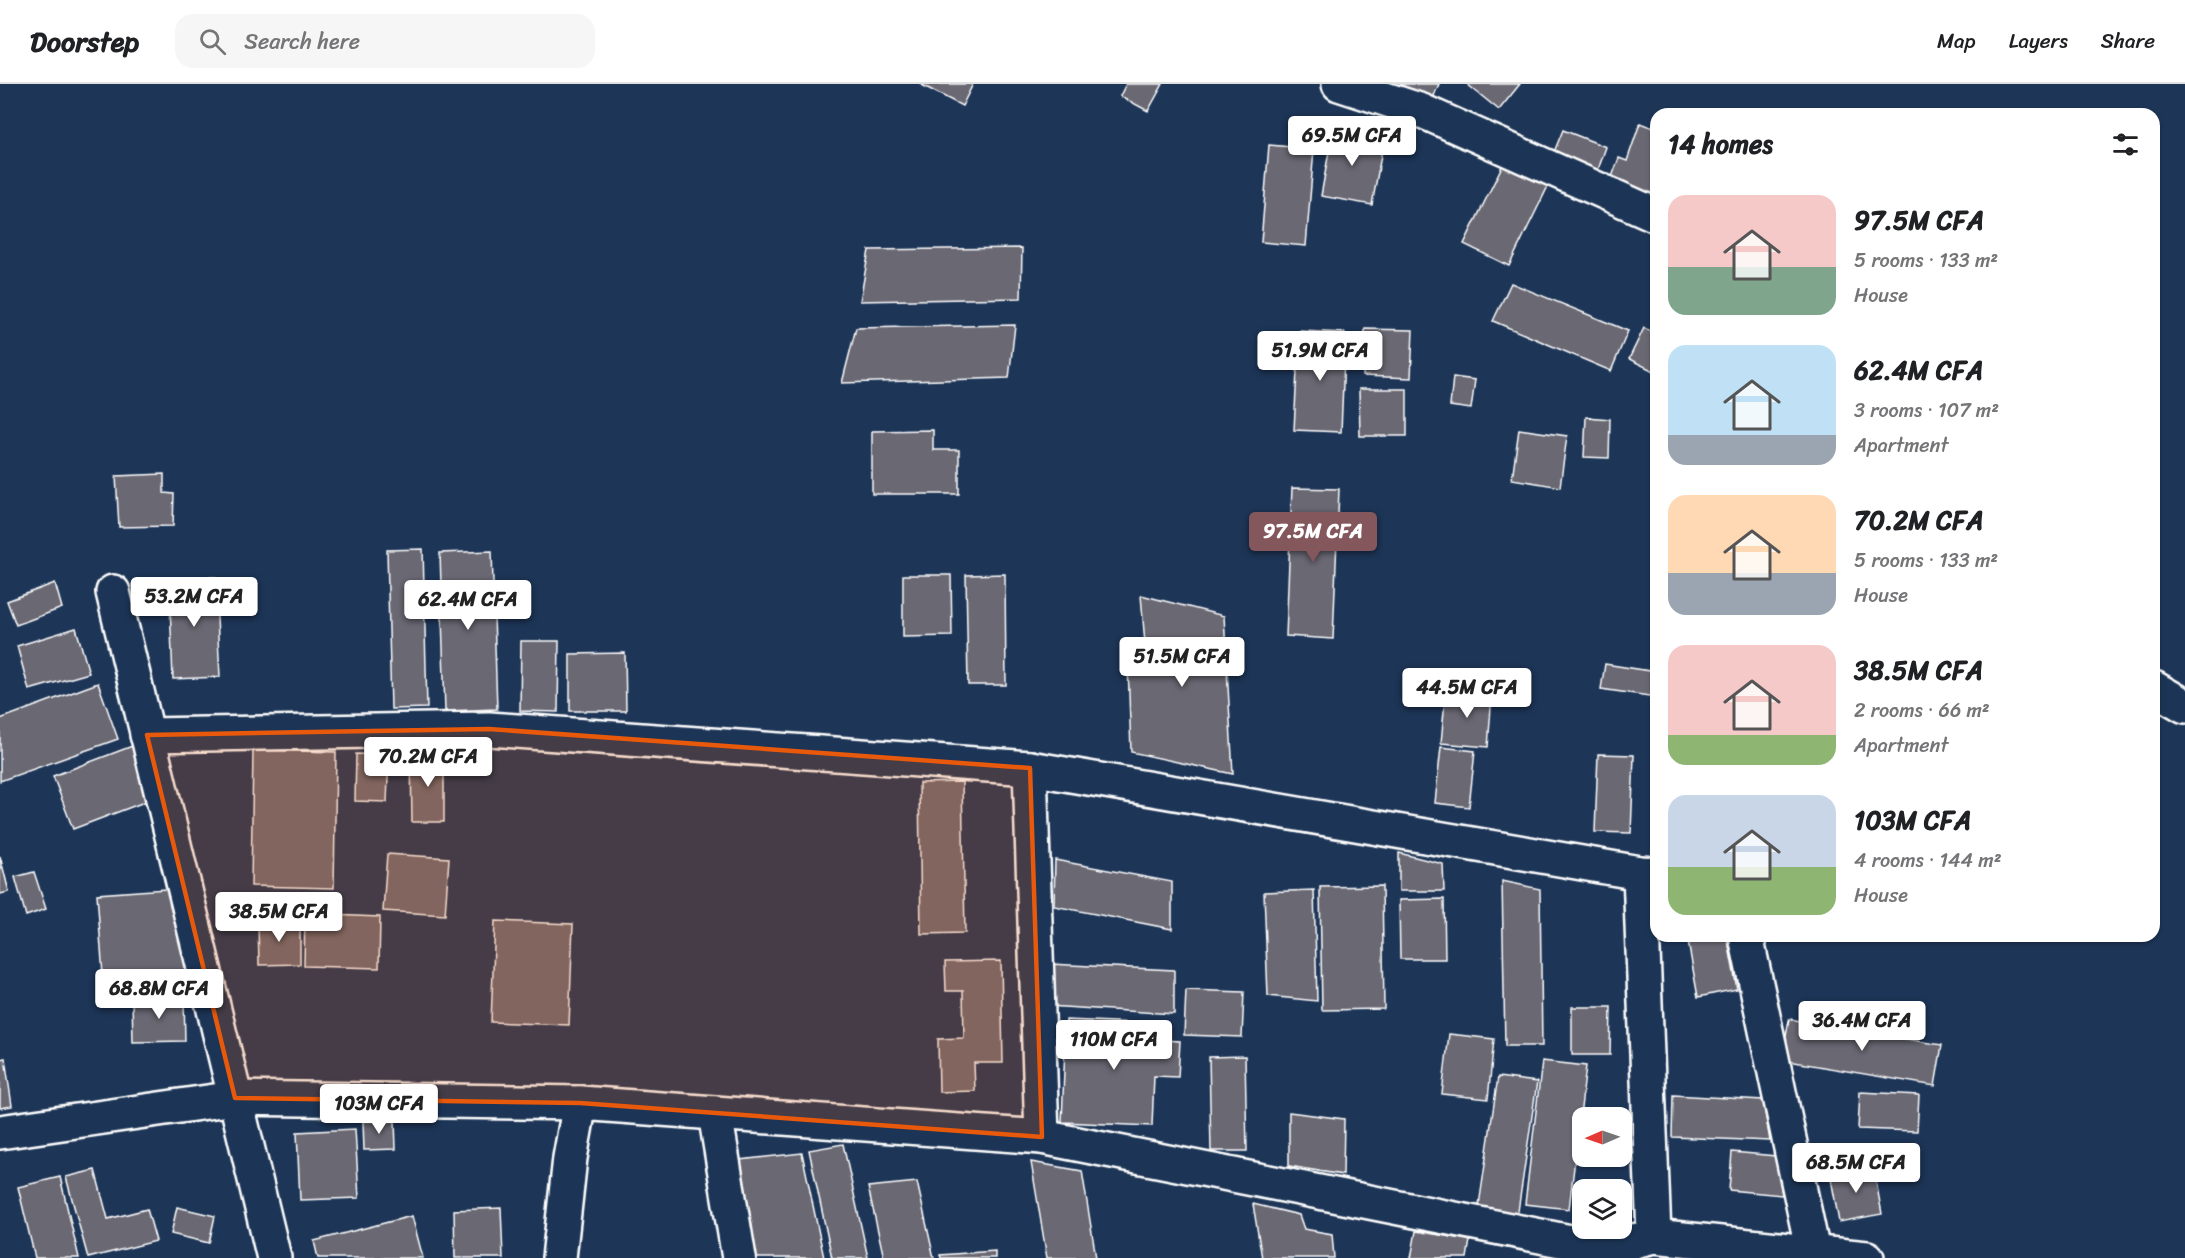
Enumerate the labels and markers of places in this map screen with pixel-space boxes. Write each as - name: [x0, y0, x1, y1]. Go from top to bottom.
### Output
- pin: 69.5M CFA: [1283, 116, 1421, 167]
- pin: 51.9M CFA: [1251, 331, 1389, 382]
- pin: 97.5M CFA: [1244, 512, 1382, 563]
- pin: 53.2M CFA: [125, 577, 263, 628]
- pin: 62.4M CFA: [399, 580, 537, 631]
- pin: 51.5M CFA: [1113, 637, 1251, 688]
- pin: 44.5M CFA: [1398, 668, 1536, 719]
- pin: 70.2M CFA: [359, 737, 497, 788]
- pin: 38.5M CFA: [210, 892, 348, 943]
- pin: 68.8M CFA: [90, 969, 228, 1020]
- pin: 36.4M CFA: [1793, 1001, 1931, 1052]
- pin: 110M CFA: [1052, 1020, 1176, 1071]
- pin: 103M CFA: [317, 1084, 441, 1135]
- pin: 68.5M CFA: [1787, 1143, 1925, 1194]

